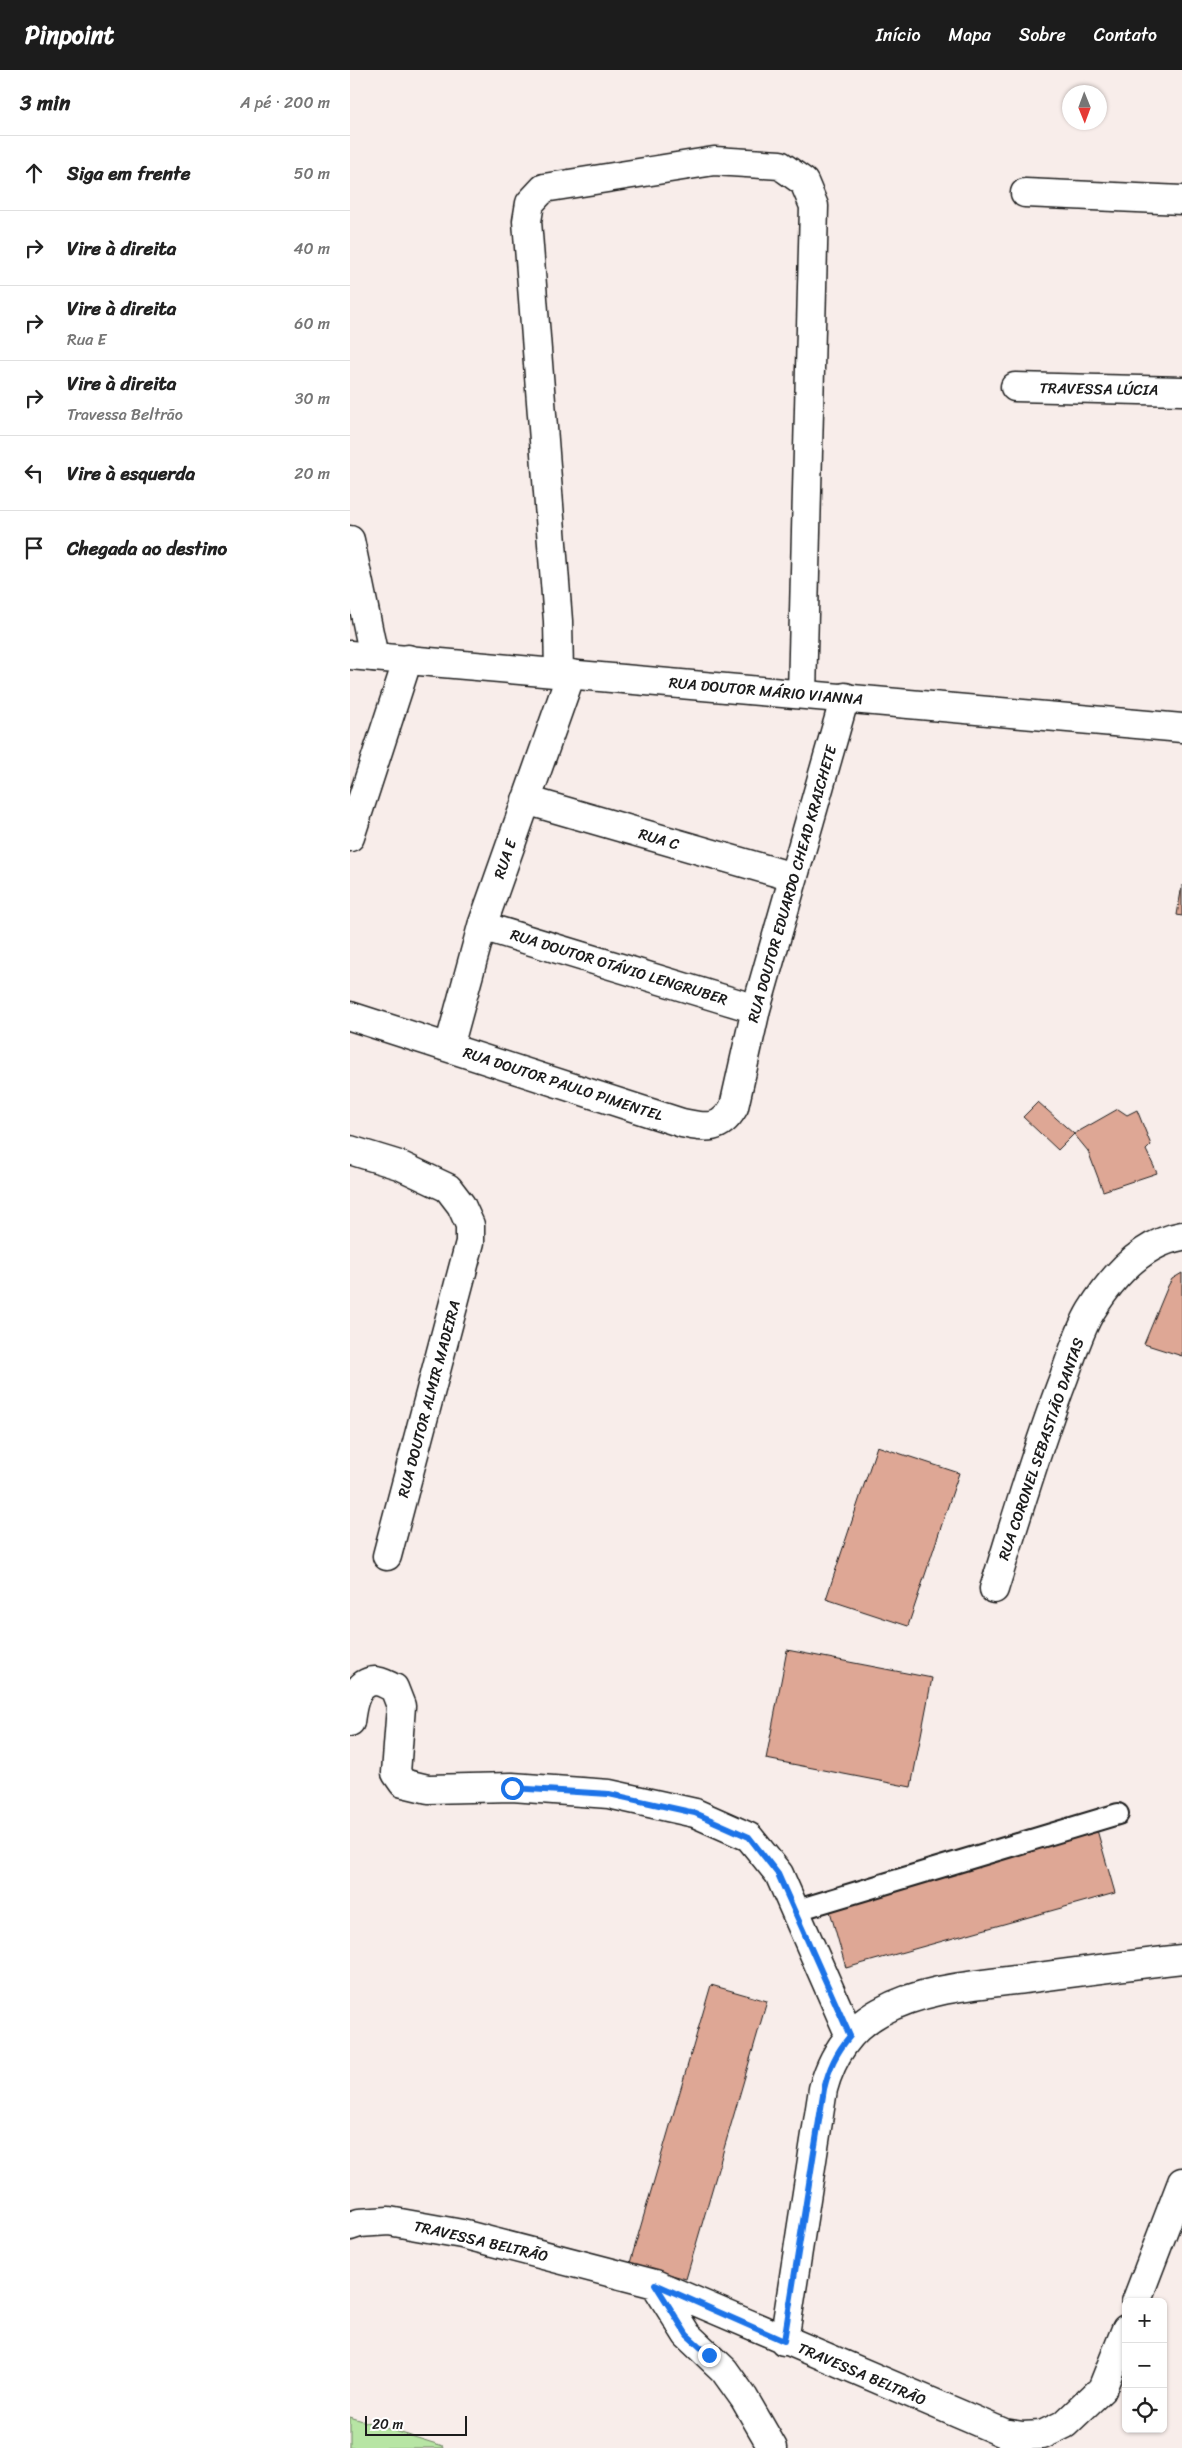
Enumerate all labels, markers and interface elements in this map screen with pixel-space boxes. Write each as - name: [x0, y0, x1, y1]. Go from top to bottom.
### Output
- text: Pinpoint: [25, 14, 114, 56]
- text: Início: [876, 19, 921, 51]
- text: Mapa: [949, 19, 991, 51]
- text: Sobre: [1019, 19, 1066, 51]
- text: Contato: [1094, 19, 1157, 51]
- text: 3 min: [20, 84, 70, 122]
- north arrow: [1062, 85, 1107, 130]
- text: A pé · 200 m: [240, 88, 330, 117]
- text: Siga em frente: [67, 157, 190, 190]
- icon: ahead: [20, 159, 48, 187]
- text: 50 m: [294, 159, 330, 188]
- text: Vire à direita: [67, 232, 176, 265]
- icon: right: [20, 234, 48, 262]
- text: 40 m: [293, 234, 330, 263]
- text: Vire à direita: [67, 292, 176, 325]
- icon: right: [20, 309, 48, 337]
- text: 60 m: [294, 309, 330, 338]
- text: Rua E: [67, 325, 106, 354]
- text: Vire à direita: [67, 367, 176, 400]
- street label: TRAVESSA LÚCIA: [1039, 375, 1159, 403]
- icon: right: [20, 384, 48, 412]
- text: 30 m: [295, 384, 330, 413]
- text: Travessa Beltrão: [67, 400, 183, 429]
- text: Vire à esquerda: [67, 457, 195, 490]
- icon: left: [20, 459, 48, 487]
- text: 20 m: [294, 459, 330, 488]
- text: Chegada ao destino: [67, 532, 227, 565]
- icon: arrive: [20, 534, 48, 562]
- street label: RUA DOUTOR MÁRIO VIANNA: [668, 670, 864, 712]
- street label: RUA DOUTOR EDUARDO CHEAD KRAICHETE: [740, 741, 845, 1026]
- street label: RUA C: [636, 821, 683, 857]
- street label: RUA E: [486, 834, 524, 882]
- street label: RUA DOUTOR OTÁVIO LENGRUBER: [507, 922, 731, 1012]
- street label: RUA DOUTOR PAULO PIMENTEL: [460, 1039, 666, 1129]
- street label: RUA DOUTOR ALMIR MADEIRA: [390, 1298, 468, 1500]
- street label: RUA CORONEL SEBASTIÃO DANTAS: [991, 1334, 1092, 1564]
- route start: [501, 1777, 524, 1800]
- street label: TRAVESSA BELTRÃO: [411, 2213, 551, 2269]
- map controls: [1122, 2298, 1167, 2433]
- button: +: [1122, 2298, 1167, 2343]
- street label: TRAVESSA BELTRÃO: [794, 2335, 931, 2413]
- button: −: [1122, 2343, 1167, 2388]
- route end: [698, 2344, 721, 2367]
- button: locate: [1122, 2388, 1167, 2433]
- text: 20 m: [372, 2412, 403, 2437]
- scale bar: [365, 2413, 468, 2436]

